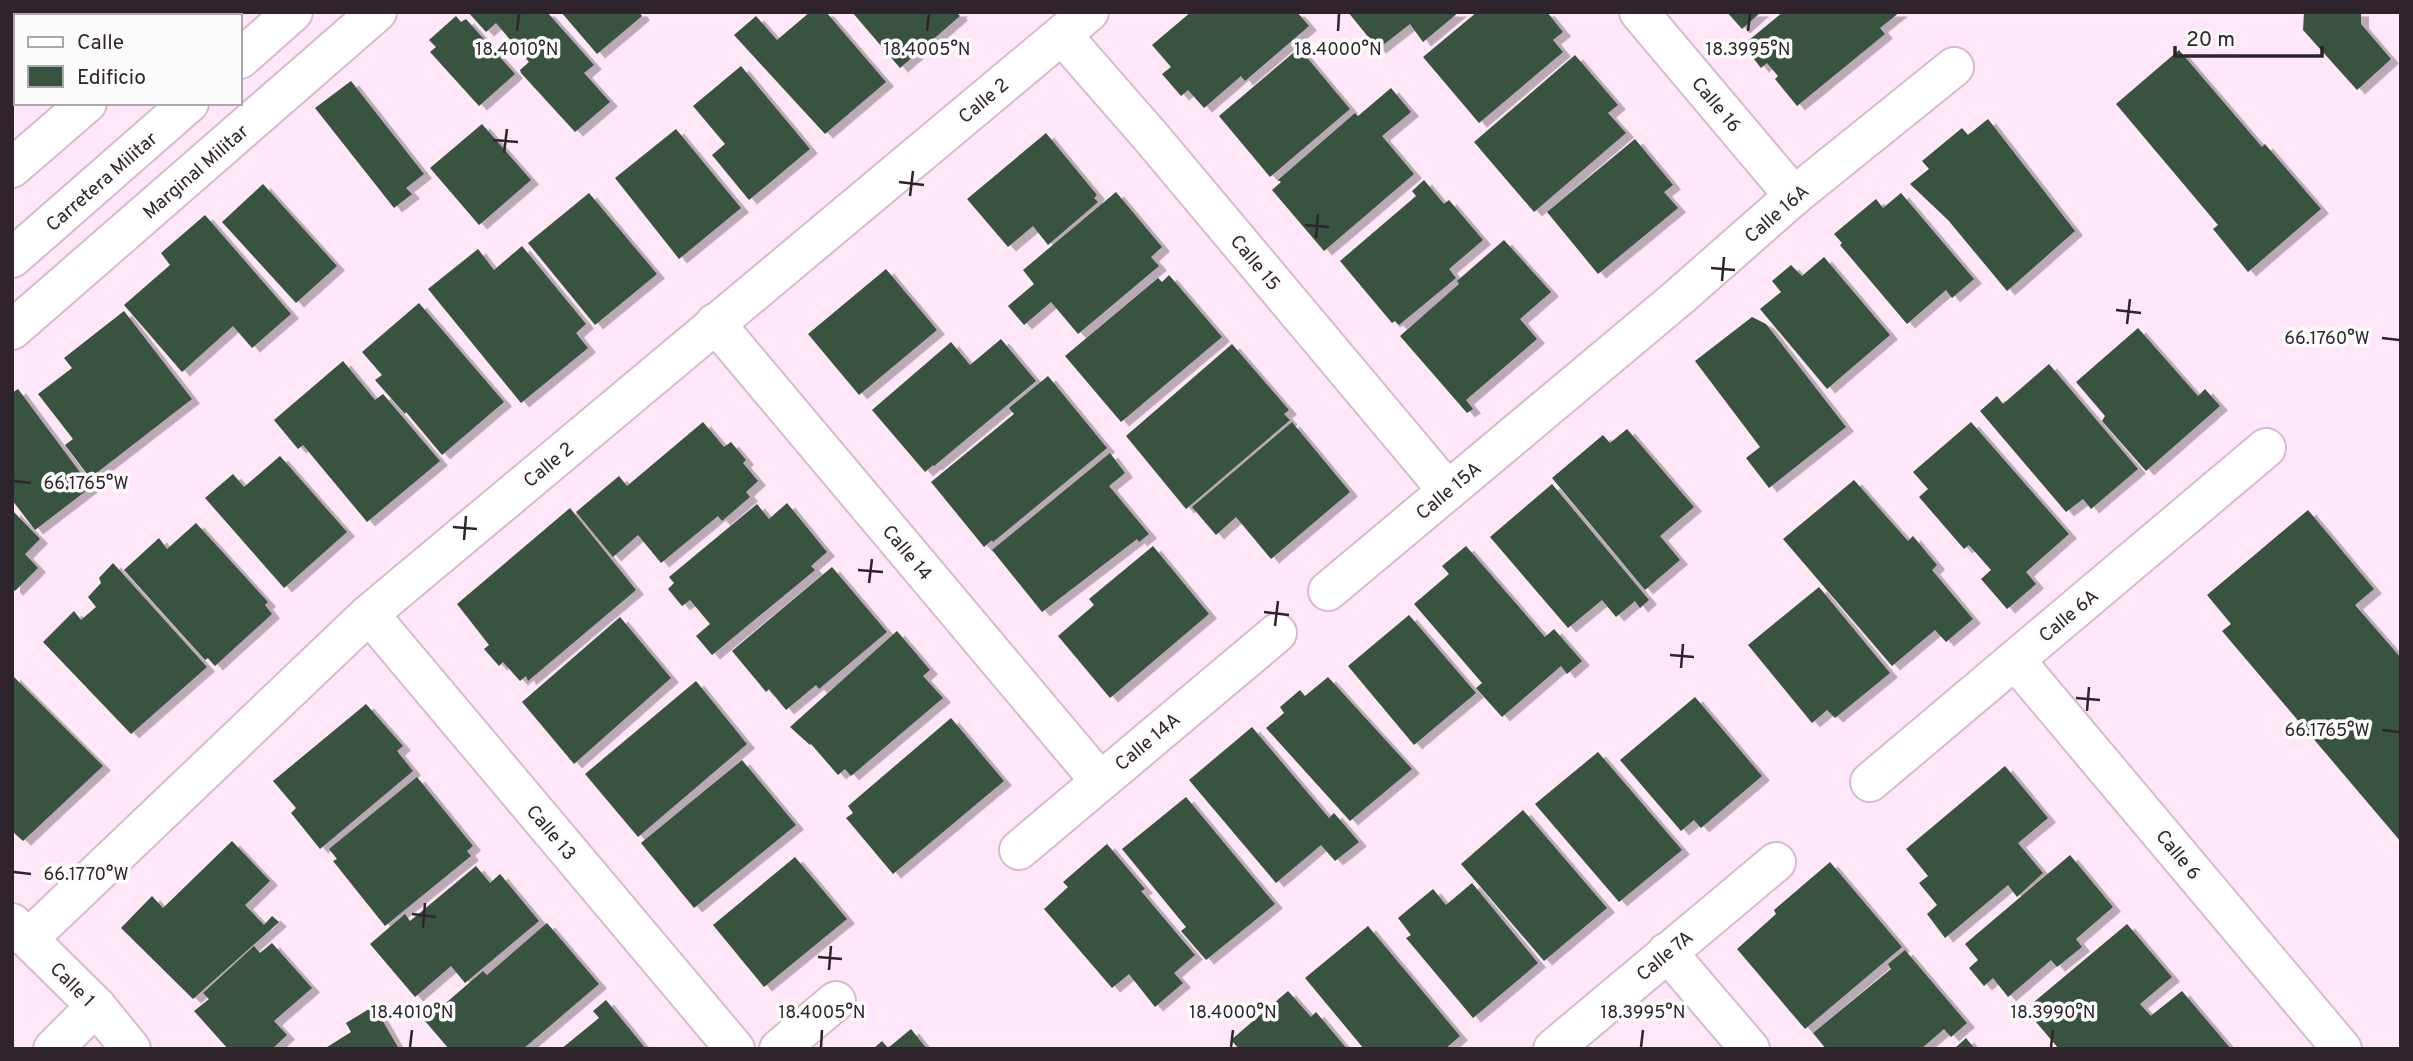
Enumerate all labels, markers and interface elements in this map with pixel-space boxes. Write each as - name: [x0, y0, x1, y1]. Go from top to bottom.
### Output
- legend: [14, 14, 242, 105]
- scale bar: [2175, 14, 2322, 58]
- text: 20 m: [2186, 27, 2235, 54]
- text: Calle: [77, 30, 124, 57]
- text: 18.4010°N: [476, 39, 558, 62]
- text: 18.4005°N: [883, 39, 971, 62]
- text: 18.4000°N: [1294, 39, 1382, 62]
- text: 18.3995°N: [1706, 39, 1790, 62]
- text: Edificio: [77, 65, 146, 92]
- street label: Calle 16: [1685, 73, 1746, 138]
- street label: Calle 2: [954, 74, 1014, 130]
- street label: Marginal Militar: [139, 120, 255, 225]
- street label: Carretera Militar: [42, 127, 164, 238]
- street label: Calle 16A: [1740, 180, 1815, 249]
- street label: Calle 15: [1224, 230, 1285, 296]
- text: 66.1760°W: [2284, 328, 2370, 351]
- street label: Calle 2: [519, 438, 579, 494]
- street label: Calle 15A: [1412, 457, 1487, 526]
- text: 66.1765°W: [43, 473, 129, 496]
- street label: Calle 14: [876, 521, 937, 586]
- street label: Calle 6A: [2034, 585, 2104, 648]
- street label: Calle 14A: [1111, 708, 1186, 777]
- text: 66.1765°W: [2284, 720, 2370, 743]
- street label: Calle 13: [520, 800, 581, 866]
- street label: Calle 6: [2150, 825, 2205, 885]
- text: 66.1770°W: [43, 864, 129, 887]
- street label: Calle 7A: [1632, 926, 1699, 987]
- street label: Calle 1: [44, 958, 99, 1013]
- text: 18.4010°N: [371, 1002, 453, 1025]
- text: 18.4005°N: [778, 1002, 866, 1025]
- text: 18.4000°N: [1189, 1002, 1277, 1025]
- text: 18.3995°N: [1601, 1002, 1685, 1025]
- text: 18.3990°N: [2010, 1002, 2096, 1025]

